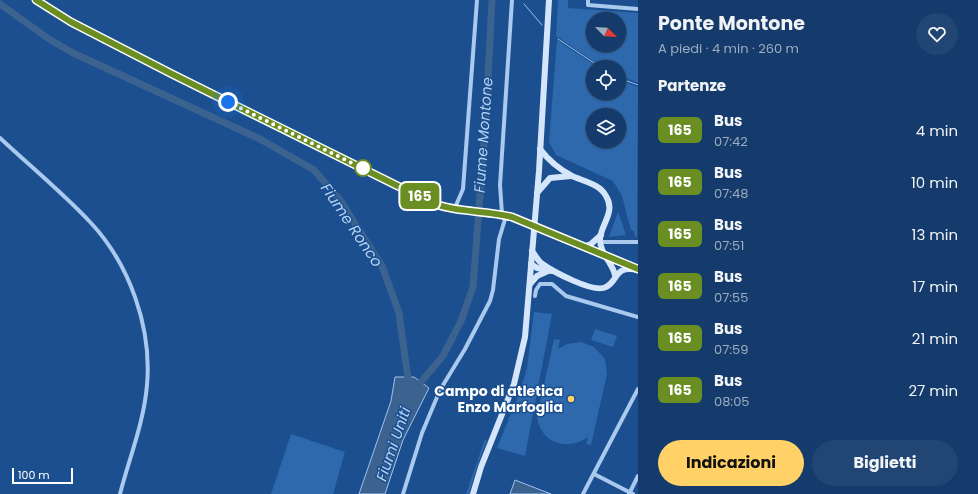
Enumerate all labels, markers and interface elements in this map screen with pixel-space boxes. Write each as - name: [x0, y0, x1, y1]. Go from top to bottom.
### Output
- text: Ponte Montone: [658, 10, 805, 37]
- north arrow: [586, 12, 626, 52]
- map controls: [586, 12, 626, 148]
- button: heart: [916, 13, 958, 55]
- text: A piedi · 4 min · 260 m: [658, 39, 799, 58]
- button: locate: [586, 60, 626, 100]
- text: Partenze: [658, 75, 726, 96]
- water label: Fiume Montone: [468, 76, 498, 194]
- your location: [218, 92, 238, 112]
- button: layers: [586, 108, 626, 148]
- text: Bus: [714, 110, 742, 131]
- text: 165: [668, 120, 692, 140]
- text: 4 min: [916, 120, 958, 141]
- text: 07:42: [714, 132, 748, 151]
- unlabelled marker: [354, 159, 372, 177]
- text: Bus: [714, 162, 742, 183]
- text: 165: [668, 172, 692, 192]
- text: 10 min: [911, 172, 958, 193]
- water label: Fiume Ronco: [316, 179, 388, 271]
- line badge: 165: [397, 183, 443, 209]
- text: 07:48: [714, 184, 748, 203]
- text: 165: [408, 186, 432, 206]
- text: Bus: [714, 214, 742, 235]
- text: 165: [668, 224, 692, 244]
- text: 13 min: [912, 224, 958, 245]
- text: 07:51: [714, 236, 744, 255]
- text: Bus: [714, 266, 742, 287]
- text: 165: [668, 276, 692, 296]
- text: 17 min: [912, 276, 958, 297]
- text: 07:55: [714, 288, 748, 307]
- text: Bus: [714, 318, 742, 339]
- text: 165: [668, 328, 692, 348]
- text: 21 min: [912, 328, 958, 349]
- text: 07:59: [714, 340, 748, 359]
- text: Bus: [714, 370, 742, 391]
- text: 165: [668, 380, 692, 400]
- text: 27 min: [908, 380, 958, 401]
- place label: Campo di atletica Enzo Marfoglia: [434, 381, 563, 417]
- text: 08:05: [714, 392, 749, 411]
- marker: Campo di atletica Enzo Marfoglia: [566, 394, 576, 404]
- water label: Fiumi Uniti: [371, 404, 416, 484]
- button: Indicazioni: [658, 440, 804, 486]
- button: Biglietti: [812, 440, 958, 486]
- scale bar: [12, 466, 73, 485]
- text: 100 m: [18, 467, 50, 483]

